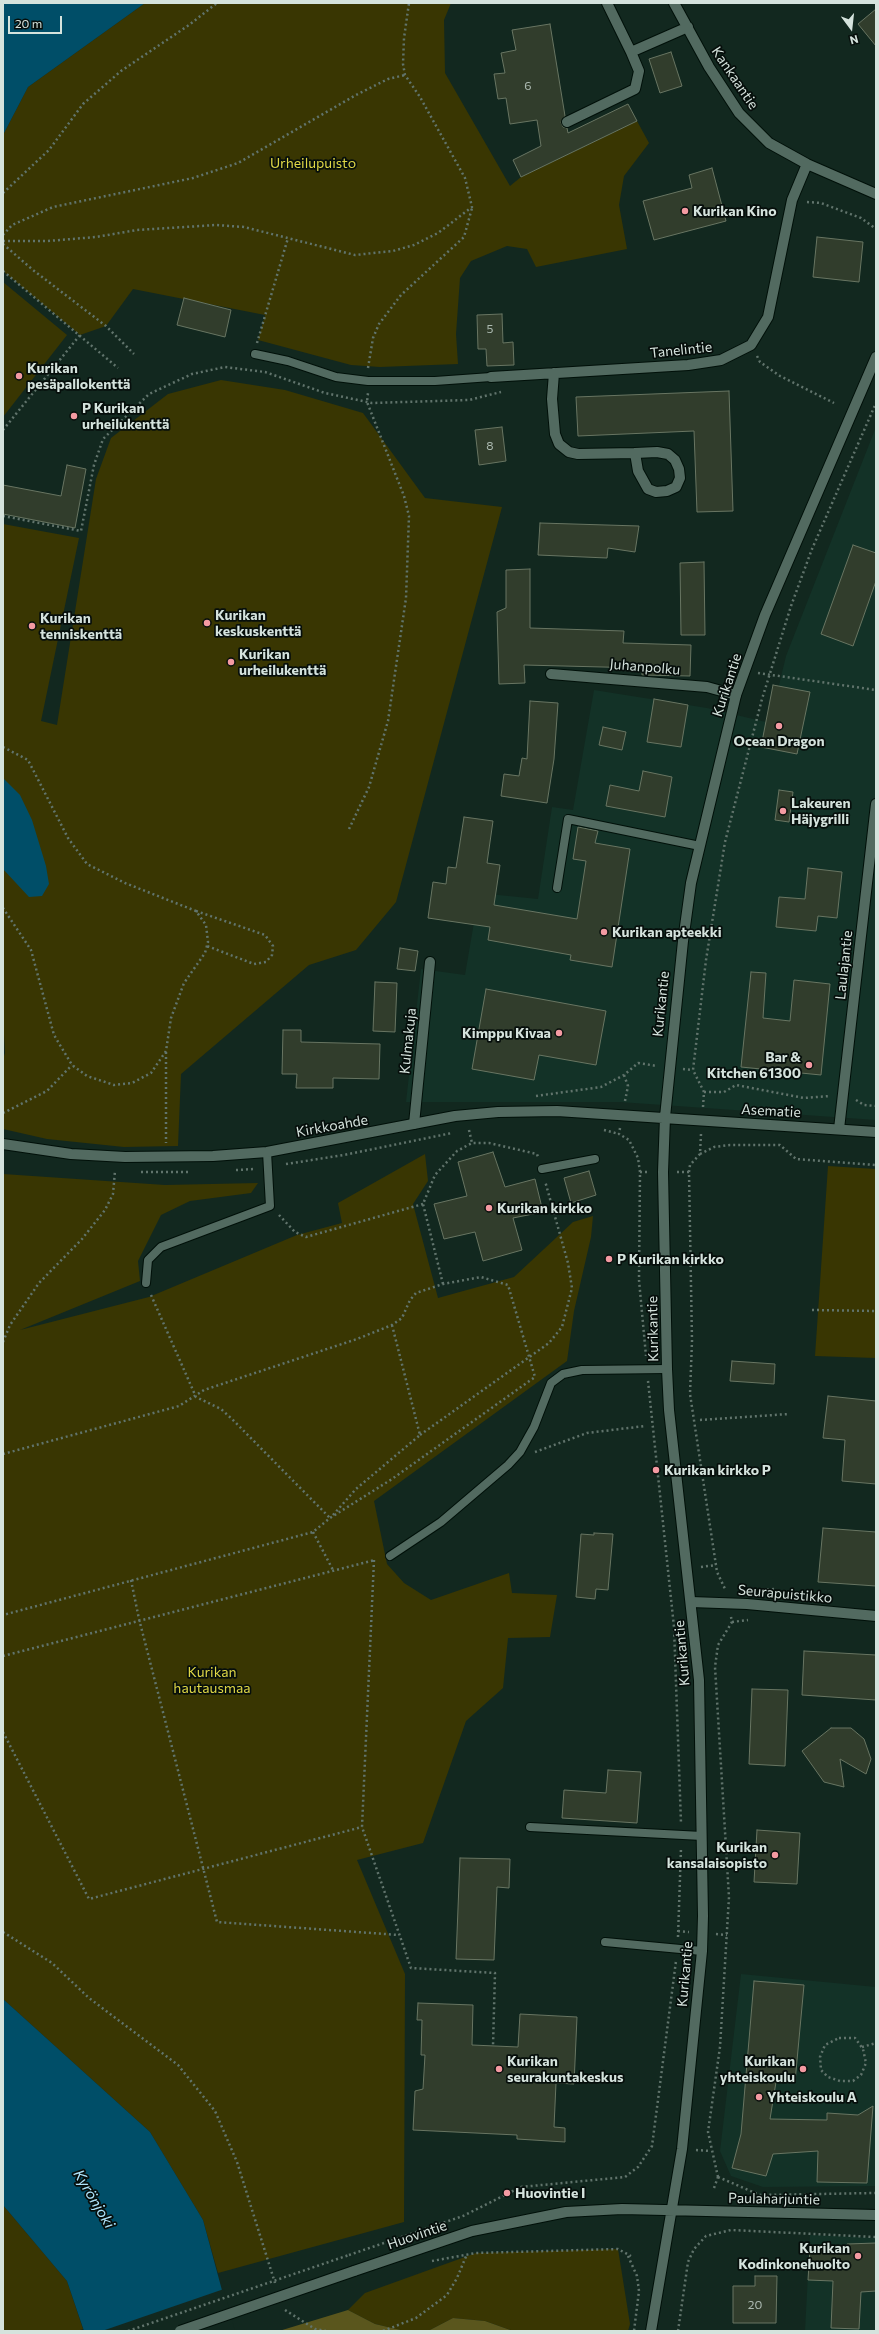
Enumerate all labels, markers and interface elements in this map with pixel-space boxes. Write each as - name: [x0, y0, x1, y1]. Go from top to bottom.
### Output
- scale bar: [10, 8, 64, 34]
- north arrow: [831, 8, 871, 48]
- text: 20 m: [15, 16, 42, 30]
- text: N: [849, 33, 860, 47]
- street label: Kankaantie: [708, 44, 762, 112]
- house number: 6: [524, 79, 532, 93]
- park label: Urheilupuisto: [270, 155, 356, 171]
- place label: Kurikan Kino: [693, 203, 777, 219]
- marker: Kurikan Kino: [680, 206, 690, 216]
- house number: 5: [487, 322, 493, 336]
- street label: Tanelintie: [649, 338, 713, 362]
- place label: Kurikan pesäpallokenttä: [27, 360, 130, 392]
- marker: Kurikan pesäpallokenttä: [14, 371, 24, 381]
- place label: P Kurikan urheilukenttä: [82, 400, 169, 432]
- marker: P Kurikan urheilukenttä: [69, 411, 79, 421]
- house number: 8: [486, 439, 494, 453]
- place label: Kurikan keskuskenttä: [215, 607, 301, 640]
- place label: Kurikan tenniskenttä: [40, 610, 122, 642]
- marker: Kurikan keskuskenttä: [202, 618, 212, 628]
- marker: Kurikan tenniskenttä: [27, 621, 37, 631]
- place label: Kurikan urheilukenttä: [239, 646, 326, 678]
- street label: Kurikantie: [709, 651, 745, 719]
- street label: Juhanpolku: [609, 656, 681, 678]
- marker: Kurikan urheilukenttä: [226, 657, 236, 667]
- marker: Ocean Dragon: [774, 721, 784, 731]
- place label: Ocean Dragon: [734, 733, 824, 749]
- place label: Lakeuren Häjygrilli: [791, 795, 851, 828]
- marker: Lakeuren Häjygrilli: [778, 806, 788, 816]
- place label: Kurikan apteekki: [612, 924, 722, 940]
- marker: Kurikan apteekki: [599, 927, 609, 937]
- street label: Laulajantie: [832, 929, 856, 1001]
- street label: Kurikantie: [649, 970, 673, 1038]
- street label: Kulmakuja: [396, 1007, 420, 1075]
- place label: Kimppu Kivaa: [462, 1025, 551, 1041]
- marker: Kimppu Kivaa: [554, 1028, 564, 1038]
- place label: Bar & Kitchen 61300: [707, 1049, 801, 1082]
- marker: Bar & Kitchen 61300: [804, 1060, 814, 1070]
- street label: Asematie: [741, 1101, 801, 1121]
- street label: Kirkkoahde: [295, 1111, 369, 1141]
- place label: Kurikan kirkko: [497, 1200, 592, 1216]
- marker: Kurikan kirkko: [484, 1203, 494, 1213]
- place label: P Kurikan kirkko: [617, 1251, 724, 1267]
- marker: P Kurikan kirkko: [604, 1254, 614, 1264]
- street label: Kurikantie: [644, 1296, 662, 1362]
- place label: Kurikan kirkko P: [664, 1462, 771, 1478]
- marker: Kurikan kirkko P: [651, 1465, 661, 1475]
- street label: Seurapuistikko: [737, 1582, 833, 1606]
- street label: Kurikantie: [671, 1619, 693, 1687]
- park label: Kurikan hautausmaa: [173, 1664, 251, 1696]
- place label: Kurikan kansalaisopisto: [667, 1839, 767, 1872]
- marker: Kurikan kansalaisopisto: [770, 1850, 780, 1860]
- street label: Kurikantie: [674, 1940, 696, 2008]
- place label: Kurikan seurakuntakeskus: [507, 2053, 623, 2086]
- place label: Kurikan yhteiskoulu: [720, 2053, 795, 2086]
- marker: Kurikan seurakuntakeskus: [494, 2064, 504, 2074]
- marker: Kurikan yhteiskoulu: [798, 2064, 808, 2074]
- place label: Yhteiskoulu A: [767, 2089, 857, 2105]
- marker: Yhteiskoulu A: [754, 2092, 764, 2102]
- water label: Kyrönjoki: [69, 2166, 119, 2232]
- place label: Huovintie I: [515, 2185, 585, 2201]
- marker: Huovintie I: [502, 2188, 512, 2198]
- street label: Paulaharjuntie: [728, 2190, 820, 2208]
- street label: Huovintie: [385, 2217, 449, 2253]
- place label: Kurikan Kodinkonehuolto: [738, 2240, 850, 2272]
- marker: Kurikan Kodinkonehuolto: [853, 2251, 863, 2261]
- house number: 20: [748, 2298, 762, 2312]

